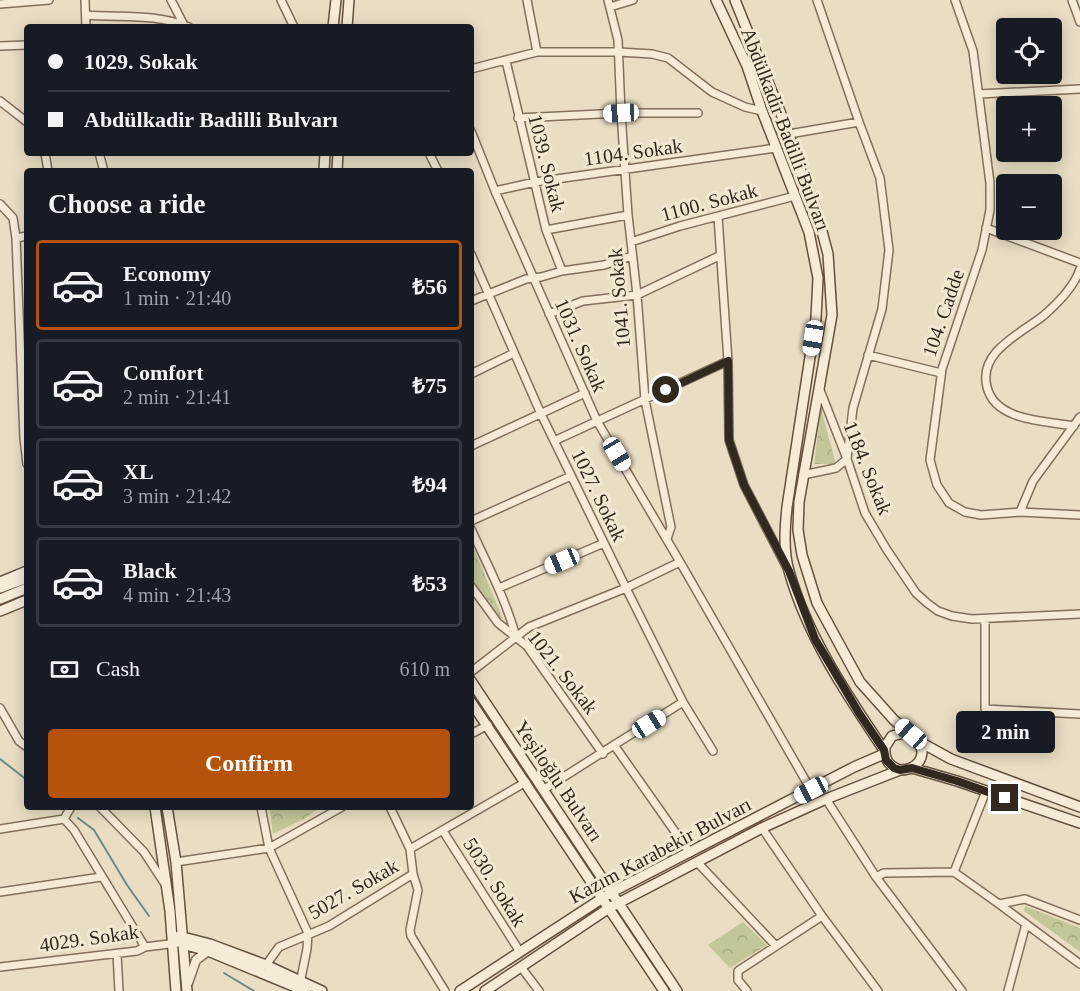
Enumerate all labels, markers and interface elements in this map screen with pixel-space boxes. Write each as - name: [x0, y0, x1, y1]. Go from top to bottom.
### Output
- map controls: [996, 18, 1062, 240]
- button: locate: [996, 18, 1062, 84]
- street label: Abdülkadir Badilli Bulvarı: [737, 24, 835, 234]
- text: 1029. Sokak: [84, 49, 198, 74]
- button: +: [996, 96, 1062, 162]
- car: [603, 103, 639, 123]
- text: Abdülkadir Badilli Bulvarı: [84, 107, 338, 132]
- street label: 1039. Sokak: [524, 112, 570, 214]
- street label: 1104. Sokak: [582, 134, 684, 170]
- button: −: [996, 174, 1062, 240]
- street label: 1100. Sokak: [658, 179, 760, 225]
- text: Choose a ride: [48, 189, 206, 219]
- street label: 1041. Sokak: [604, 247, 634, 349]
- icon: car: [51, 258, 105, 312]
- text: Economy: [123, 261, 211, 286]
- street label: 104. Cadde: [918, 266, 968, 360]
- text: ₺56: [412, 274, 447, 299]
- text: 1 min · 21:40: [123, 287, 231, 309]
- street label: 1031. Sokak: [551, 295, 611, 395]
- car: [801, 319, 825, 357]
- icon: car: [51, 357, 105, 411]
- text: Comfort: [123, 360, 204, 385]
- text: ₺75: [412, 373, 447, 398]
- route start: [652, 376, 679, 403]
- text: 2 min · 21:41: [123, 386, 231, 408]
- street label: 1184. Sokak: [839, 418, 897, 518]
- car: [600, 434, 634, 474]
- street label: 1027. Sokak: [567, 445, 631, 545]
- icon: car: [51, 456, 105, 510]
- text: XL: [123, 459, 154, 484]
- text: ₺94: [412, 472, 447, 497]
- text: 3 min · 21:42: [123, 485, 231, 507]
- car: [542, 546, 582, 576]
- icon: car: [51, 555, 105, 609]
- text: Black: [123, 558, 177, 583]
- text: ₺53: [412, 571, 447, 596]
- text: 4 min · 21:43: [123, 584, 231, 606]
- street label: 1021. Sokak: [524, 626, 602, 718]
- icon: cash: [48, 653, 81, 686]
- text: Cash: [96, 656, 140, 681]
- text: 610 m: [399, 658, 450, 680]
- car: [629, 707, 669, 741]
- callout: 2 min: [956, 711, 1054, 753]
- car: [892, 715, 930, 753]
- street label: Yeşiloğlu Bulvarı: [510, 716, 608, 846]
- text: 2 min: [981, 721, 1030, 743]
- button: Confirm: [48, 729, 450, 798]
- car: [791, 774, 831, 806]
- route end: [991, 784, 1018, 811]
- street label: Kazım Karabekir Bulvarı: [565, 792, 755, 907]
- street label: 5030. Sokak: [459, 834, 531, 930]
- street label: 5027. Sokak: [304, 854, 402, 924]
- street label: 4029. Sokak: [38, 920, 140, 956]

